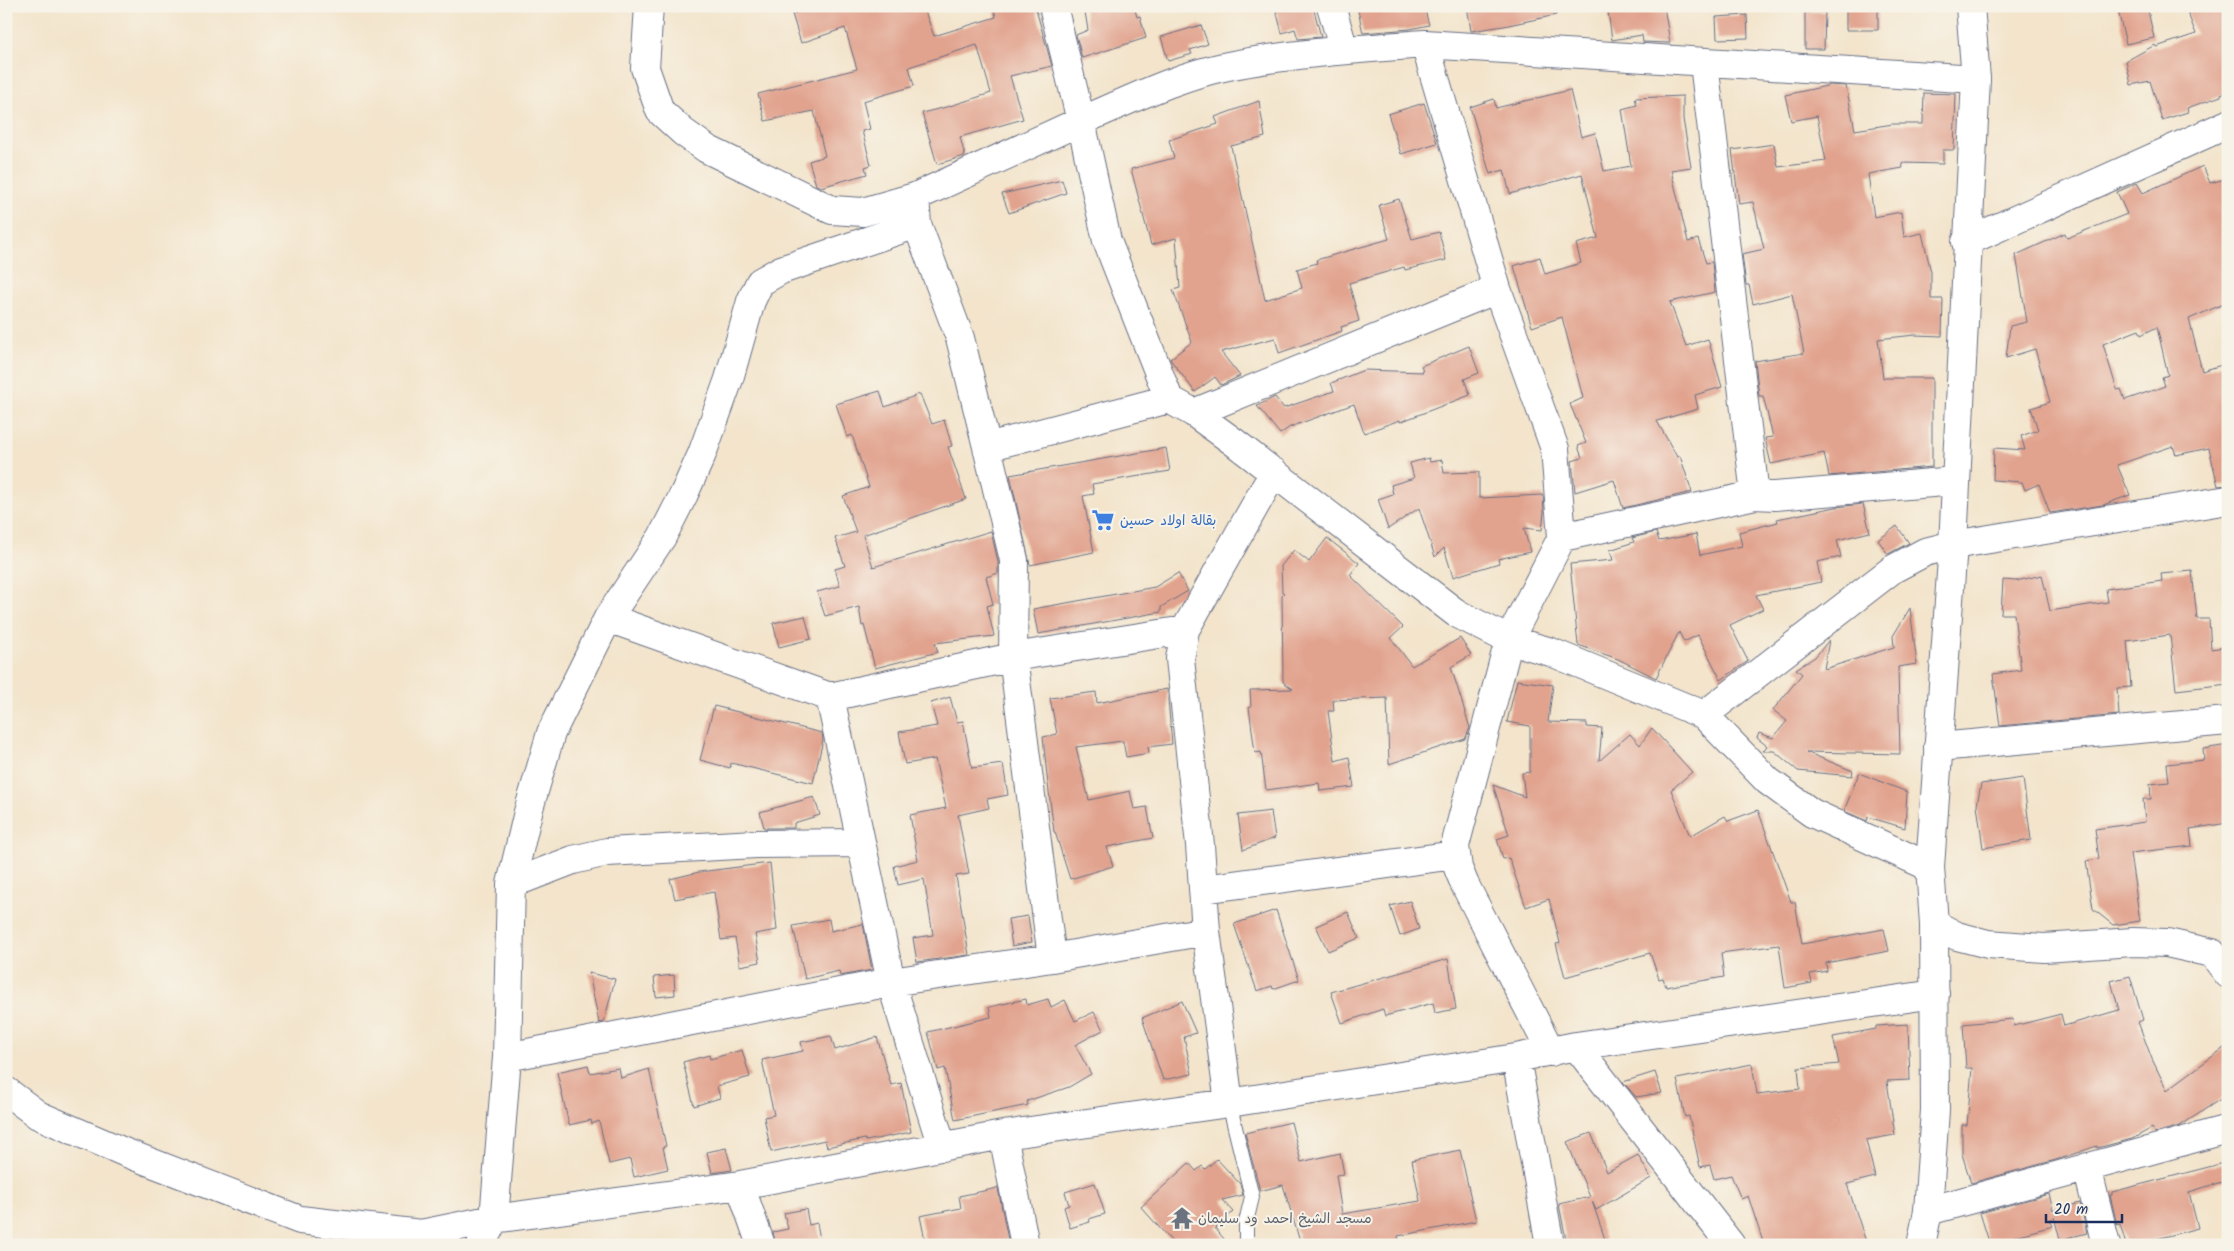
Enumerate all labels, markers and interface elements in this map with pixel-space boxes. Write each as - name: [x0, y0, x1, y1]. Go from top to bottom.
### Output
- supermarket icon: بقالة اولاد حسين: [1090, 507, 1116, 533]
- place label: بقالة اولاد حسين: [1120, 510, 1216, 532]
- scale bar: [2046, 1191, 2123, 1223]
- text: 20 m: [2054, 1198, 2088, 1222]
- temple icon: مسجد الشيخ احمد ود سليمان: [1169, 1205, 1195, 1231]
- place label: مسجد الشيخ احمد ود سليمان: [1198, 1208, 1372, 1230]

